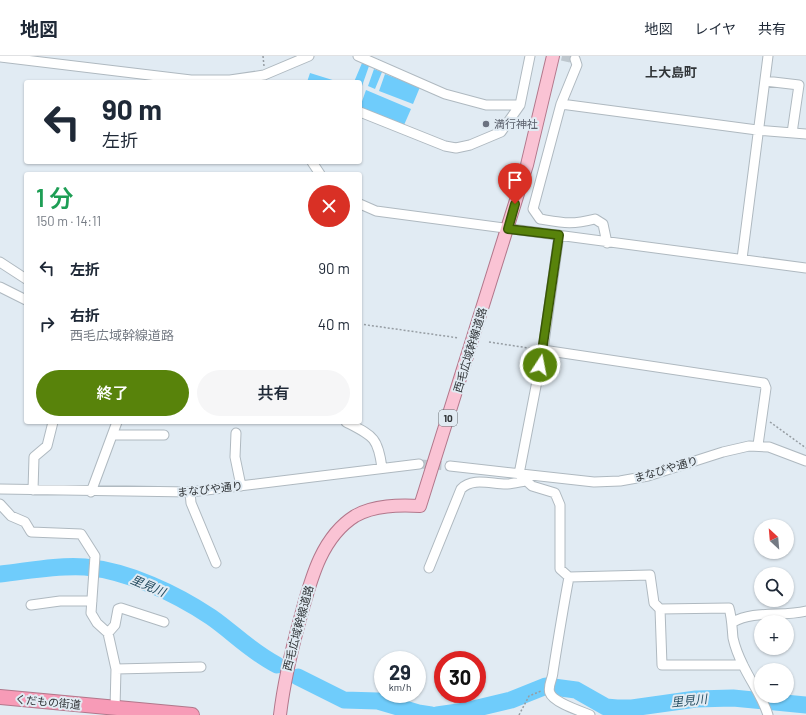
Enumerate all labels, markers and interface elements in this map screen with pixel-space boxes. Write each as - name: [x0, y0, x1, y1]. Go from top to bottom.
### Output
- text: 地図: [20, 17, 58, 40]
- text: 地図: [644, 20, 672, 37]
- text: レイヤ: [694, 20, 736, 37]
- text: 共有: [758, 20, 786, 37]
- district label: 上大島町: [645, 64, 697, 80]
- text: 90 m: [102, 92, 162, 126]
- icon: left: [36, 96, 88, 148]
- place label: 満行神社: [494, 117, 538, 130]
- marker: 満行神社: [481, 119, 491, 129]
- text: 左折: [102, 129, 138, 151]
- pin: [498, 163, 532, 204]
- icon: arrive: [504, 169, 526, 191]
- text: 1 分: [36, 183, 73, 212]
- button: close: [308, 185, 350, 227]
- text: 150 m · 14:11: [36, 213, 101, 229]
- icon: left: [36, 257, 58, 279]
- text: 90 m: [318, 259, 350, 277]
- text: 左折: [70, 260, 100, 278]
- text: 右折: [70, 306, 100, 324]
- street label: 西毛広域幹線道路: [450, 306, 489, 394]
- icon: right: [36, 313, 58, 335]
- text: 40 m: [318, 315, 350, 333]
- text: 西毛広域幹線道路: [70, 327, 174, 343]
- position arrow: [519, 344, 561, 386]
- button: 終了: [36, 370, 189, 416]
- button: 共有: [197, 370, 350, 416]
- road number: 10: [439, 410, 457, 426]
- street label: まなびや通り: [632, 453, 699, 484]
- street label: まなびや通り: [176, 479, 243, 498]
- north arrow: [754, 519, 794, 559]
- map controls: [754, 519, 794, 703]
- button: search: [754, 567, 794, 607]
- water label: 里見川: [129, 572, 170, 599]
- street label: 西毛広域幹線道路: [280, 584, 315, 672]
- button: +: [754, 615, 794, 655]
- speed limit sign: 30: [434, 651, 486, 703]
- text: 29: [389, 660, 411, 684]
- button: −: [754, 663, 794, 703]
- text: km/h: [389, 681, 411, 693]
- water label: 里見川: [670, 691, 710, 709]
- street label: くだもの街道: [15, 692, 81, 711]

